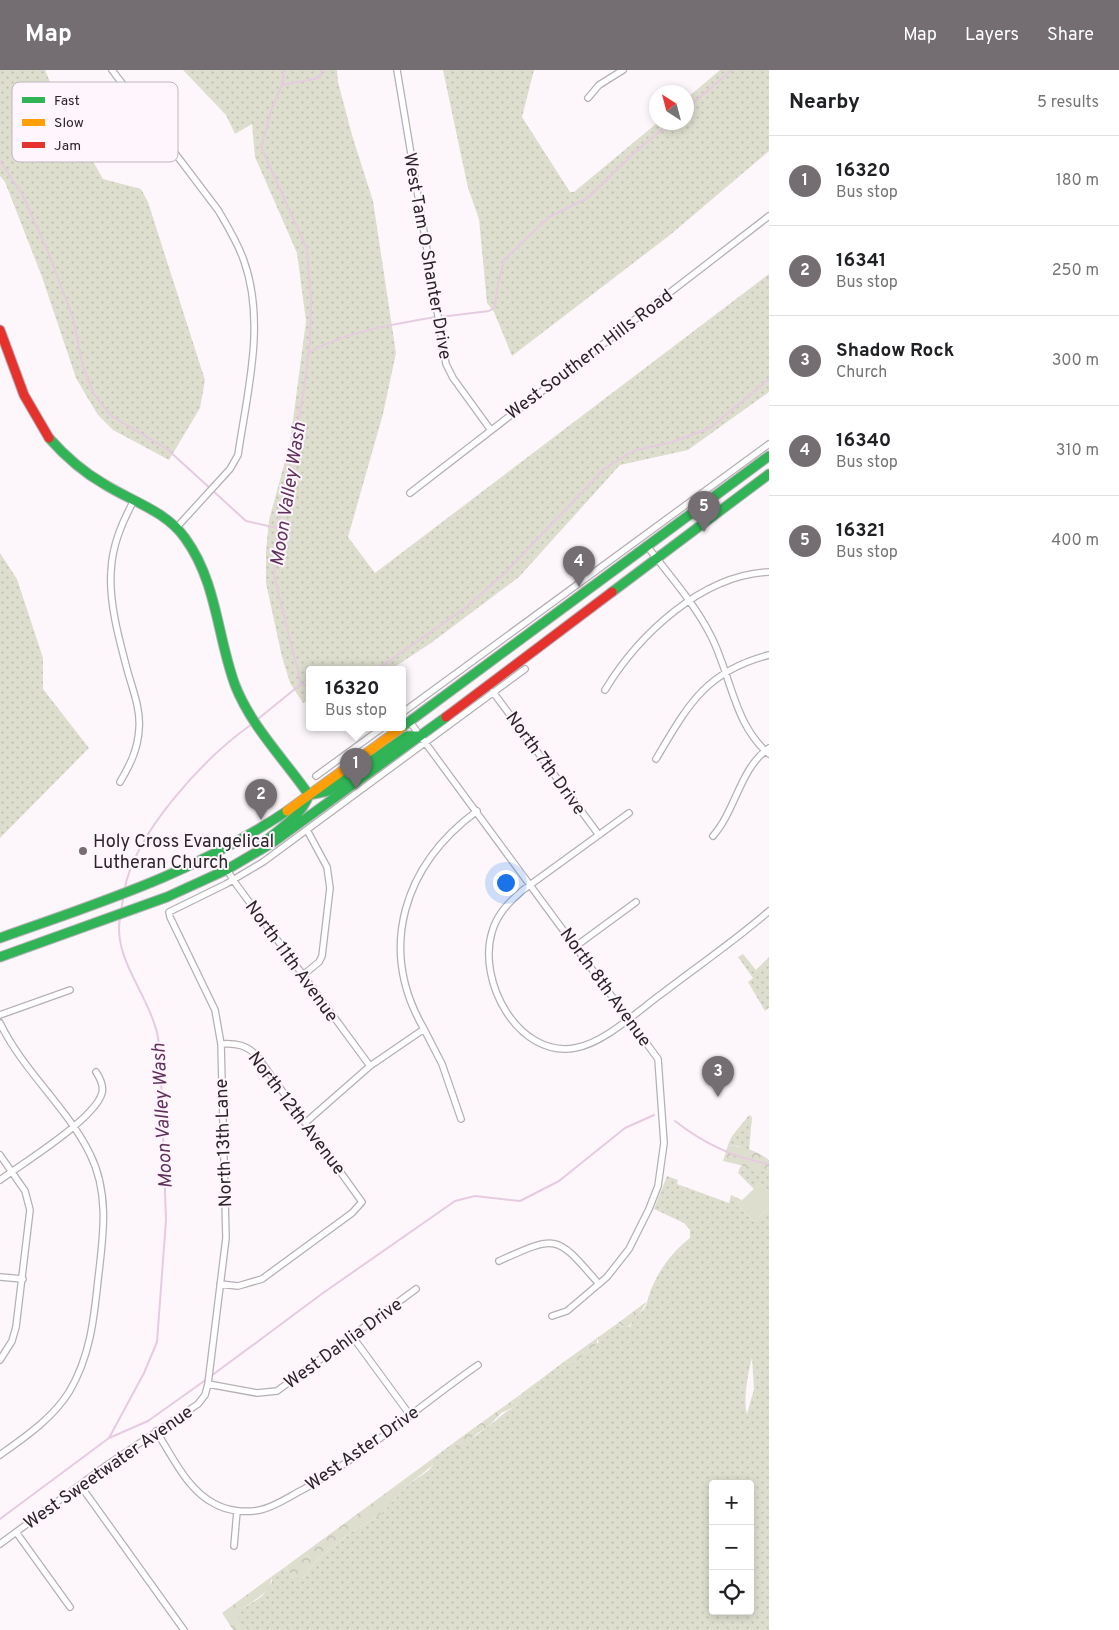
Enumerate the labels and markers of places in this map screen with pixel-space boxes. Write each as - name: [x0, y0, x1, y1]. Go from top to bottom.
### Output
- pin: 5: [688, 491, 720, 532]
- pin: 4: [563, 546, 595, 587]
- pin: 1: [340, 748, 372, 789]
- pin: 2: [245, 779, 277, 820]
- place label: Holy Cross Evangelical Lutheran Church: [93, 831, 274, 875]
- marker: Holy Cross Evangelical Lutheran Church: [77, 845, 89, 857]
- pin: 3: [702, 1056, 734, 1097]

